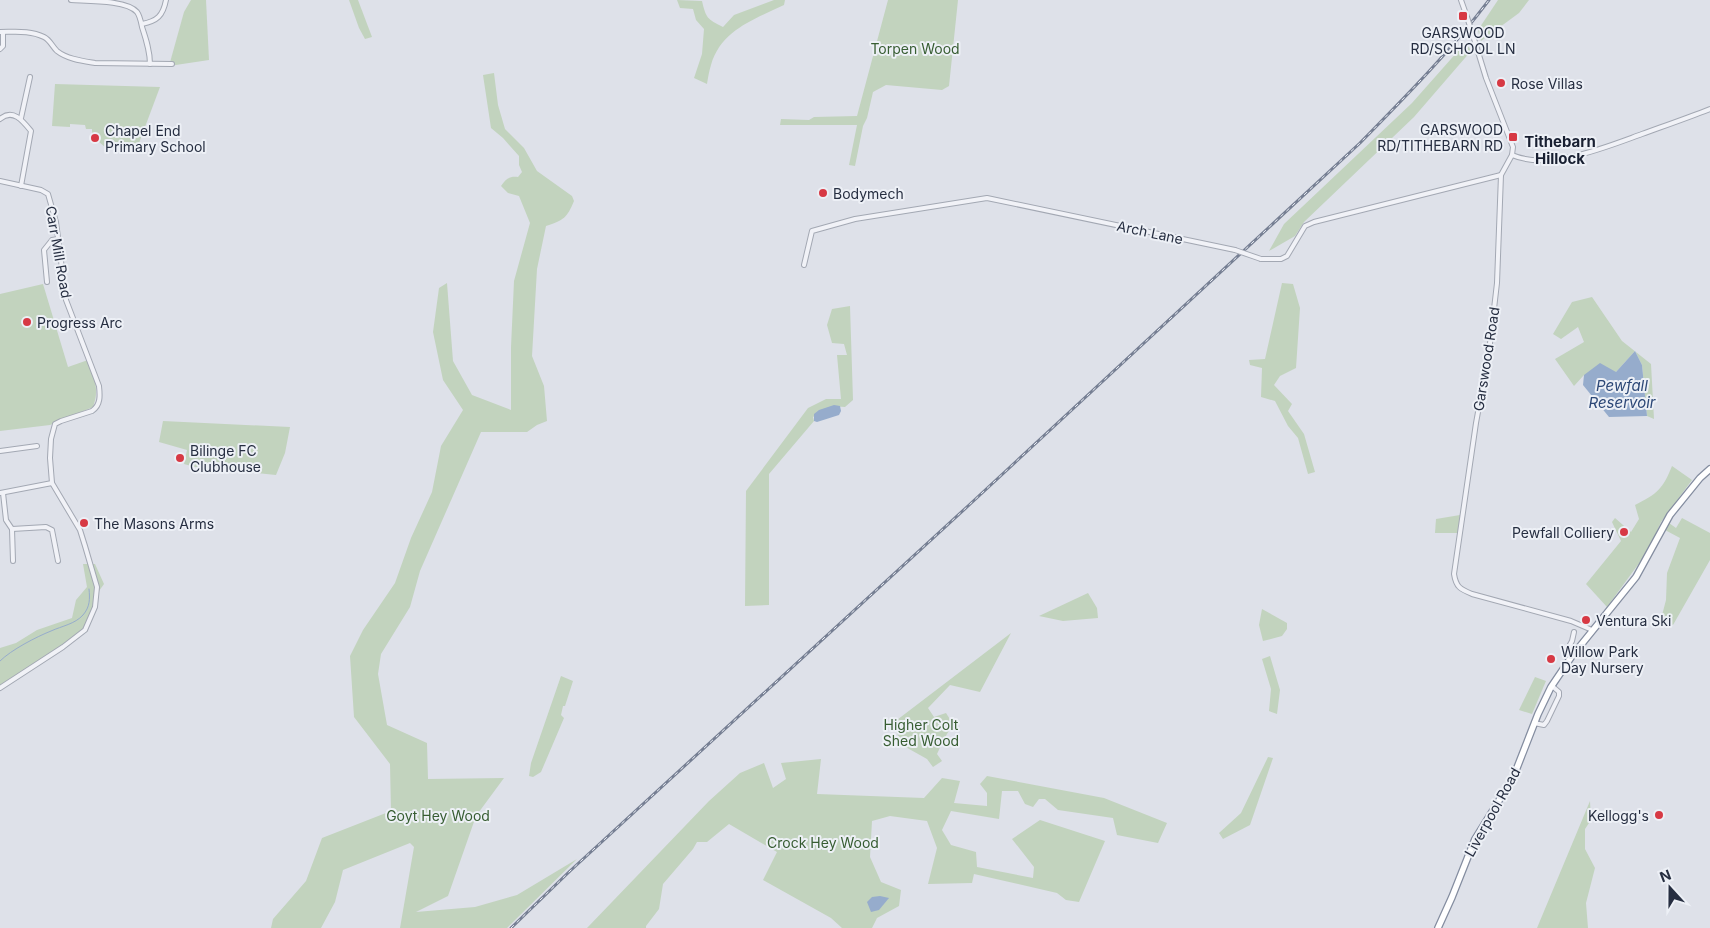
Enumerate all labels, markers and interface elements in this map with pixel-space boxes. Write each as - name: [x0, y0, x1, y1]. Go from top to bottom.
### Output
- marker: GARSWOOD RD/SCHOOL LN: [1457, 10, 1469, 22]
- place label: GARSWOOD RD/SCHOOL LN: [1411, 24, 1515, 57]
- park label: Torpen Wood: [870, 40, 960, 57]
- place label: Rose Villas: [1511, 75, 1583, 92]
- marker: Rose Villas: [1495, 77, 1507, 89]
- place label: GARSWOOD RD/TITHEBARN RD: [1377, 121, 1503, 154]
- place label: Chapel End Primary School: [105, 122, 206, 155]
- marker: GARSWOOD RD/TITHEBARN RD: [1507, 131, 1519, 143]
- marker: Chapel End Primary School: [89, 132, 101, 144]
- district label: Tithebarn Hillock: [1524, 132, 1596, 168]
- place label: Bodymech: [833, 185, 904, 202]
- marker: Bodymech: [817, 187, 829, 199]
- street label: Carr Mill Road: [43, 205, 75, 299]
- street label: Arch Lane: [1115, 217, 1185, 247]
- street label: Garswood Road: [1469, 306, 1503, 412]
- place label: Progress Arc: [37, 314, 123, 331]
- marker: Progress Arc: [21, 316, 33, 328]
- water label: Pewfall Reservoir: [1589, 376, 1656, 412]
- place label: Bilinge FC Clubhouse: [190, 442, 261, 475]
- marker: Bilinge FC Clubhouse: [174, 452, 186, 464]
- place label: The Masons Arms: [94, 515, 214, 532]
- marker: The Masons Arms: [78, 517, 90, 529]
- place label: Pewfall Colliery: [1512, 524, 1614, 541]
- marker: Pewfall Colliery: [1618, 526, 1630, 538]
- place label: Ventura Ski: [1596, 612, 1671, 629]
- marker: Ventura Ski: [1580, 614, 1592, 626]
- place label: Willow Park Day Nursery: [1561, 643, 1644, 676]
- marker: Willow Park Day Nursery: [1545, 653, 1557, 665]
- park label: Higher Colt Shed Wood: [883, 716, 959, 749]
- street label: Liverpool Road: [1461, 765, 1523, 859]
- park label: Goyt Hey Wood: [386, 807, 490, 824]
- place label: Kellogg's: [1588, 807, 1649, 824]
- marker: Kellogg's: [1653, 809, 1665, 821]
- park label: Crock Hey Wood: [767, 834, 879, 851]
- north arrow: [1645, 863, 1695, 913]
- text: N: [1657, 866, 1673, 885]

